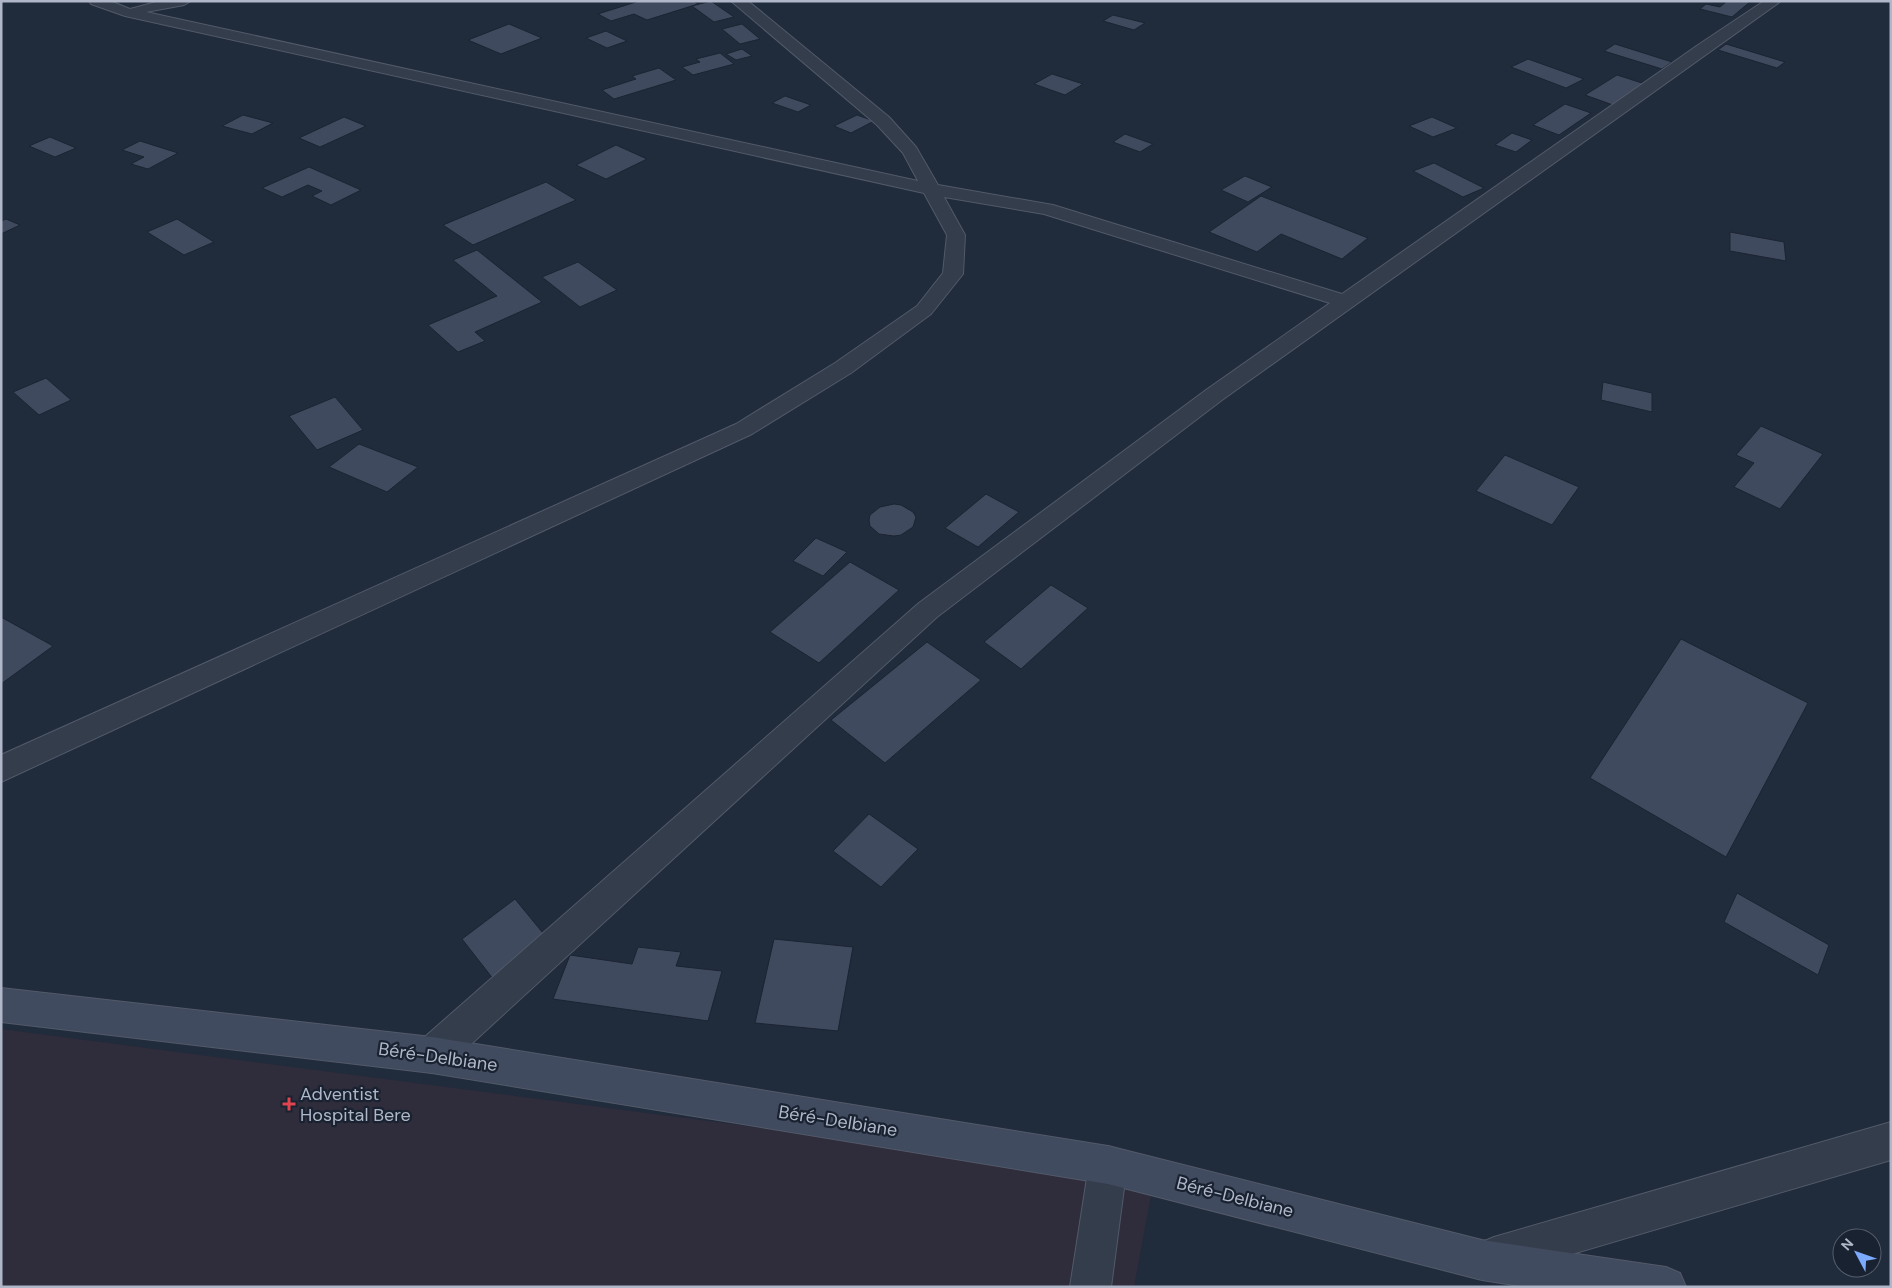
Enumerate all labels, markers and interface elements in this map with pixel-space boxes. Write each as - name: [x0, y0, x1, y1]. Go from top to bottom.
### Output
- street label: Béré-Delbiane: [377, 1037, 499, 1077]
- place label: Adventist Hospital Bere: [300, 1082, 411, 1127]
- marker: Adventist Hospital Bere: [282, 1097, 296, 1111]
- street label: Béré-Delbiane: [777, 1100, 899, 1142]
- street label: Béré-Delbiane: [1174, 1171, 1296, 1223]
- north arrow: [1832, 1228, 1882, 1278]
- text: N: [1837, 1235, 1857, 1254]

